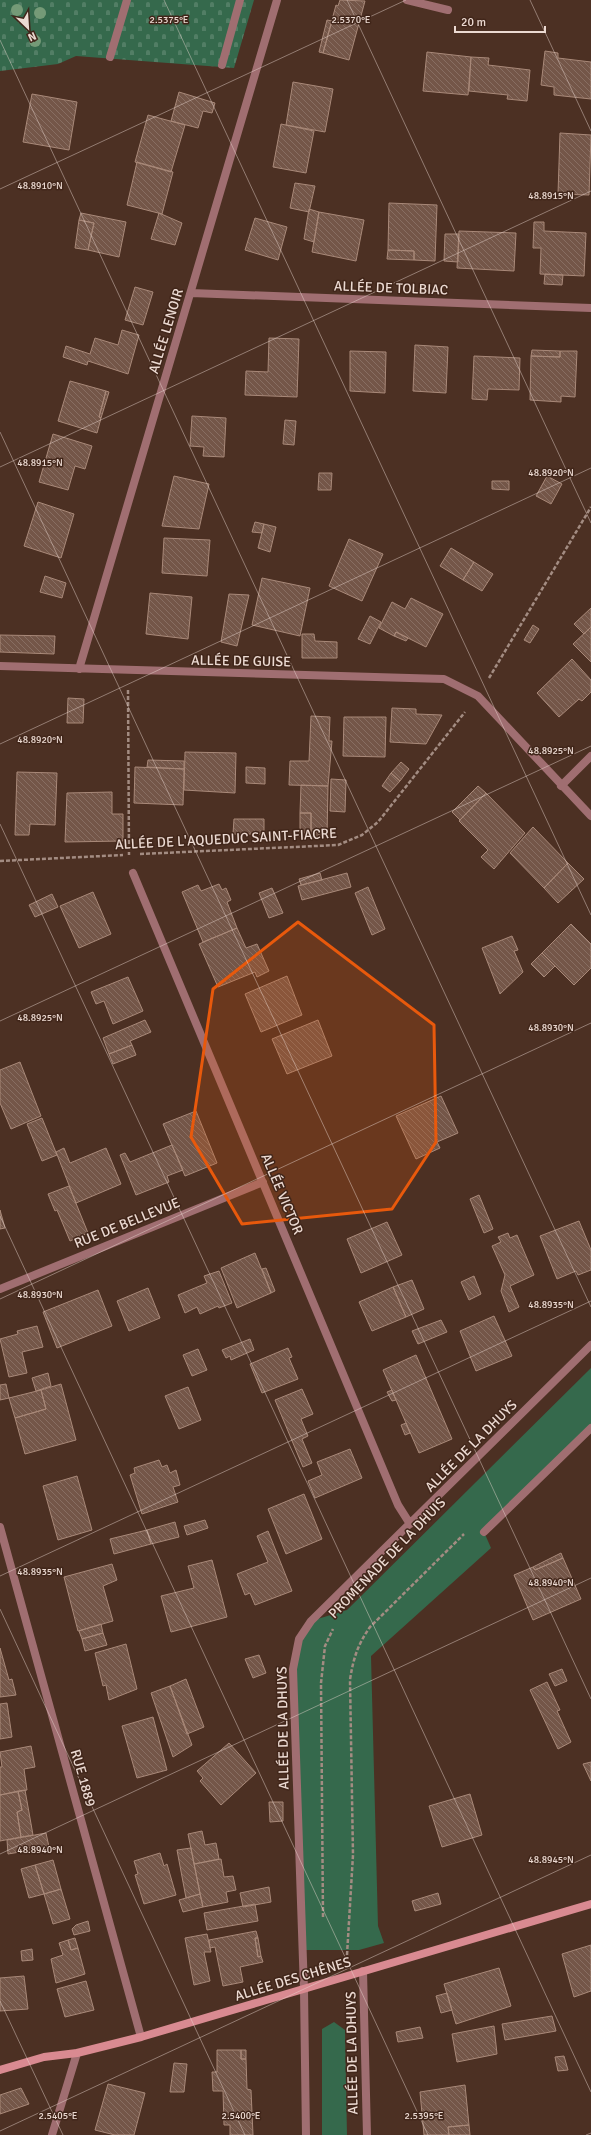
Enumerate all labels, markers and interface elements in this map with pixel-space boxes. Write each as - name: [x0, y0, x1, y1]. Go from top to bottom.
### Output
- north arrow: [8, 8, 48, 48]
- scale bar: [455, 8, 545, 34]
- text: 2.5375°E: [150, 14, 189, 26]
- text: 2.5370°E: [332, 14, 371, 26]
- text: 20 m: [461, 15, 486, 30]
- text: N: [26, 29, 38, 44]
- text: 48.8910°N: [17, 180, 63, 192]
- text: 48.8915°N: [528, 190, 574, 202]
- street label: ALLÉE DE TOLBIAC: [334, 278, 448, 298]
- street label: ALLÉE LENOIR: [145, 286, 187, 376]
- text: 48.8915°N: [17, 457, 63, 469]
- text: 48.8920°N: [528, 467, 574, 479]
- street label: ALLÉE DE GUISE: [191, 652, 291, 670]
- text: 48.8920°N: [17, 734, 63, 746]
- text: 48.8925°N: [528, 745, 574, 757]
- street label: ALLÉE DE L'AQUEDUC SAINT-FIACRE: [115, 825, 337, 853]
- text: 48.8925°N: [17, 1012, 63, 1024]
- text: 48.8930°N: [528, 1022, 574, 1034]
- street label: ALLÉE VICTOR: [257, 1151, 307, 1237]
- street label: RUE DE BELLEVUE: [72, 1194, 182, 1252]
- text: 48.8930°N: [17, 1289, 63, 1301]
- text: 48.8935°N: [528, 1299, 574, 1311]
- street label: ALLÉE DE LA DHUYS: [421, 1396, 521, 1496]
- street label: PROMENADE DE LA DHUIS: [325, 1494, 449, 1622]
- text: 48.8935°N: [17, 1566, 63, 1578]
- text: 48.8940°N: [528, 1577, 574, 1589]
- street label: ALLÉE DE LA DHUYS: [273, 1666, 293, 1790]
- street label: RUE 1889: [67, 1747, 99, 1809]
- text: 48.8940°N: [17, 1844, 63, 1856]
- text: 48.8945°N: [528, 1854, 574, 1866]
- street label: ALLÉE DES CHÊNES: [233, 1953, 353, 2005]
- street label: ALLÉE DE LA DHUYS: [342, 1991, 362, 2115]
- text: 2.5405°E: [39, 2110, 78, 2122]
- text: 2.5400°E: [222, 2110, 261, 2122]
- text: 2.5395°E: [405, 2110, 444, 2122]

